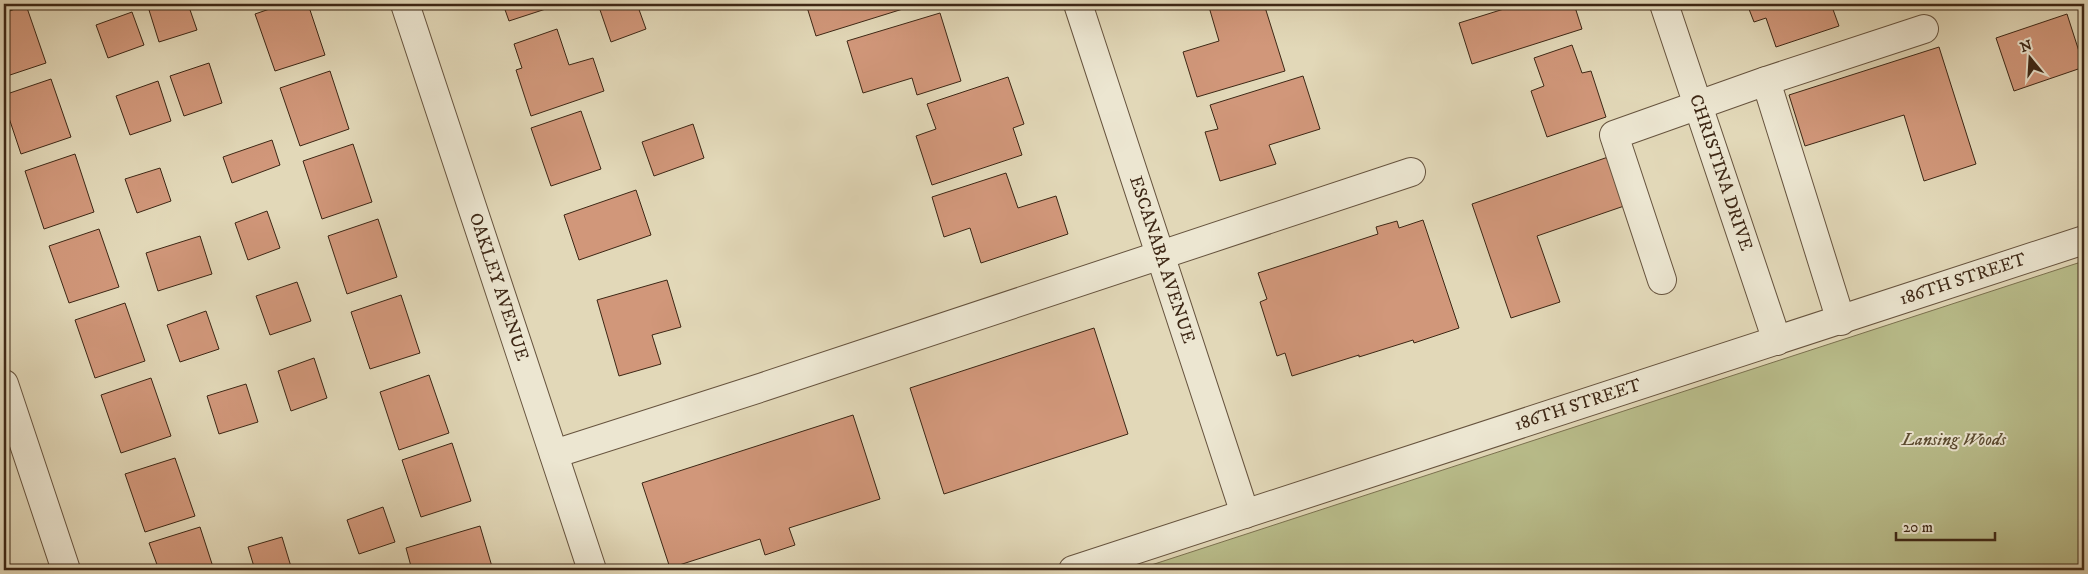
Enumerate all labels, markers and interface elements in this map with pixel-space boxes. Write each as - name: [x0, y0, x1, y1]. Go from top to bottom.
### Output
- north arrow: [2006, 32, 2056, 82]
- text: N: [2018, 36, 2035, 57]
- street label: CHRISTINA DRIVE: [1684, 92, 1757, 254]
- street label: ESCANABA AVENUE: [1124, 173, 1199, 346]
- street label: OAKLEY AVENUE: [464, 210, 533, 364]
- street label: 186TH STREET: [1897, 249, 2029, 310]
- street label: 186TH STREET: [1512, 374, 1644, 436]
- park label: Lansing Woods: [1901, 429, 2006, 451]
- scale bar: [1896, 509, 1994, 541]
- text: 20 m: [1903, 518, 1933, 537]

